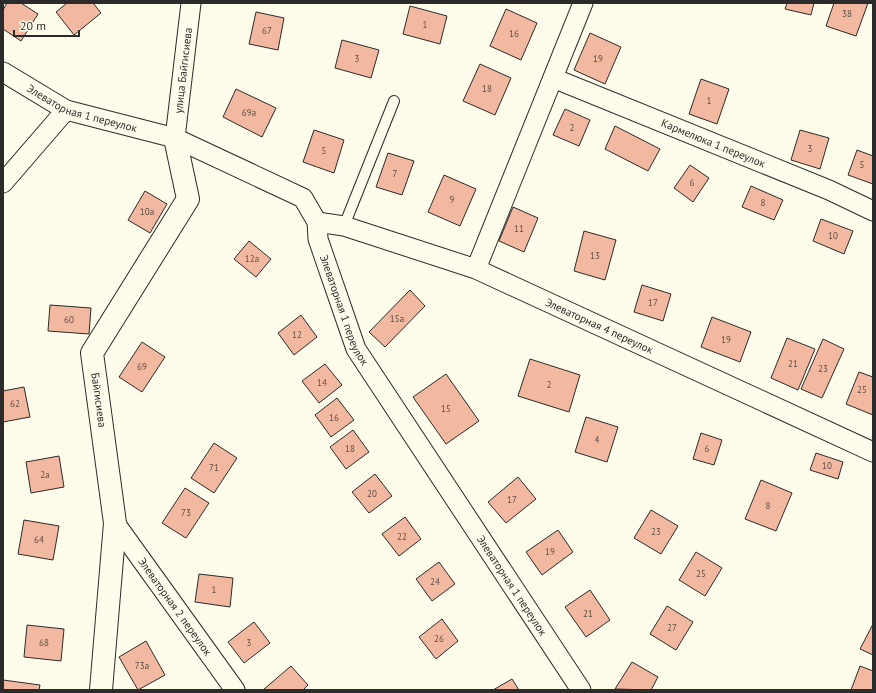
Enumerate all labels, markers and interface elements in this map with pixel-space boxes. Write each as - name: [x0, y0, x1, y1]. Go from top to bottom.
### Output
- house number: 38: [842, 8, 852, 19]
- scale bar: [14, 12, 79, 38]
- text: 20 m: [20, 18, 46, 33]
- house number: 1: [423, 19, 428, 30]
- house number: 67: [262, 25, 272, 36]
- street label: улица Байгисиева: [171, 27, 195, 114]
- house number: 16: [509, 28, 519, 39]
- house number: 3: [355, 53, 360, 64]
- house number: 19: [593, 53, 603, 64]
- street label: Элеваторная 1 переулок: [25, 81, 139, 135]
- house number: 18: [482, 83, 492, 94]
- house number: 1: [707, 95, 712, 106]
- house number: 69а: [242, 107, 256, 118]
- street label: Кармелюка 1 переулок: [659, 116, 768, 171]
- house number: 2: [570, 122, 575, 133]
- house number: 3: [808, 143, 813, 154]
- house number: 5: [322, 145, 327, 156]
- house number: 5: [860, 159, 865, 170]
- house number: 7: [393, 168, 398, 179]
- house number: 6: [690, 177, 695, 188]
- house number: 9: [450, 194, 455, 205]
- house number: 8: [761, 197, 766, 208]
- house number: 10а: [140, 206, 154, 217]
- house number: 11: [514, 223, 524, 234]
- house number: 10: [828, 230, 838, 241]
- house number: 13: [590, 250, 600, 261]
- house number: 12а: [245, 253, 259, 264]
- street label: Элеваторная 1 переулок: [317, 253, 372, 368]
- street label: Элеваторная 4 переулок: [543, 295, 656, 357]
- house number: 17: [648, 297, 658, 308]
- house number: 15а: [390, 313, 404, 324]
- house number: 60: [64, 314, 74, 325]
- house number: 12: [292, 329, 302, 340]
- house number: 19: [721, 334, 731, 345]
- house number: 21: [788, 358, 798, 369]
- house number: 69: [137, 361, 147, 372]
- house number: 23: [818, 363, 828, 374]
- street label: Байгисиева: [88, 372, 110, 428]
- house number: 14: [317, 377, 327, 388]
- house number: 2: [547, 379, 552, 390]
- house number: 25: [857, 384, 867, 395]
- house number: 62: [10, 398, 20, 409]
- house number: 15: [441, 403, 451, 414]
- house number: 16: [329, 412, 339, 423]
- house number: 4: [595, 434, 600, 445]
- house number: 18: [345, 443, 355, 454]
- house number: 6: [705, 443, 710, 454]
- house number: 10: [822, 460, 832, 471]
- house number: 71: [209, 462, 219, 473]
- house number: 2а: [40, 469, 50, 480]
- house number: 20: [367, 488, 377, 499]
- house number: 17: [507, 494, 517, 505]
- house number: 8: [766, 500, 771, 511]
- house number: 73: [181, 507, 191, 518]
- house number: 23: [651, 526, 661, 537]
- house number: 22: [397, 531, 407, 542]
- street label: Элеваторная 1 переулок: [474, 533, 551, 639]
- house number: 64: [34, 534, 44, 545]
- house number: 19: [545, 546, 555, 557]
- street label: Элеваторная 2 переулок: [135, 555, 215, 659]
- house number: 25: [696, 568, 706, 579]
- house number: 24: [430, 576, 440, 587]
- house number: 1: [212, 584, 217, 595]
- house number: 21: [583, 608, 593, 619]
- house number: 27: [667, 622, 677, 633]
- house number: 26: [434, 633, 444, 644]
- house number: 68: [39, 637, 49, 648]
- house number: 3: [247, 637, 252, 648]
- house number: 73а: [135, 660, 149, 671]

